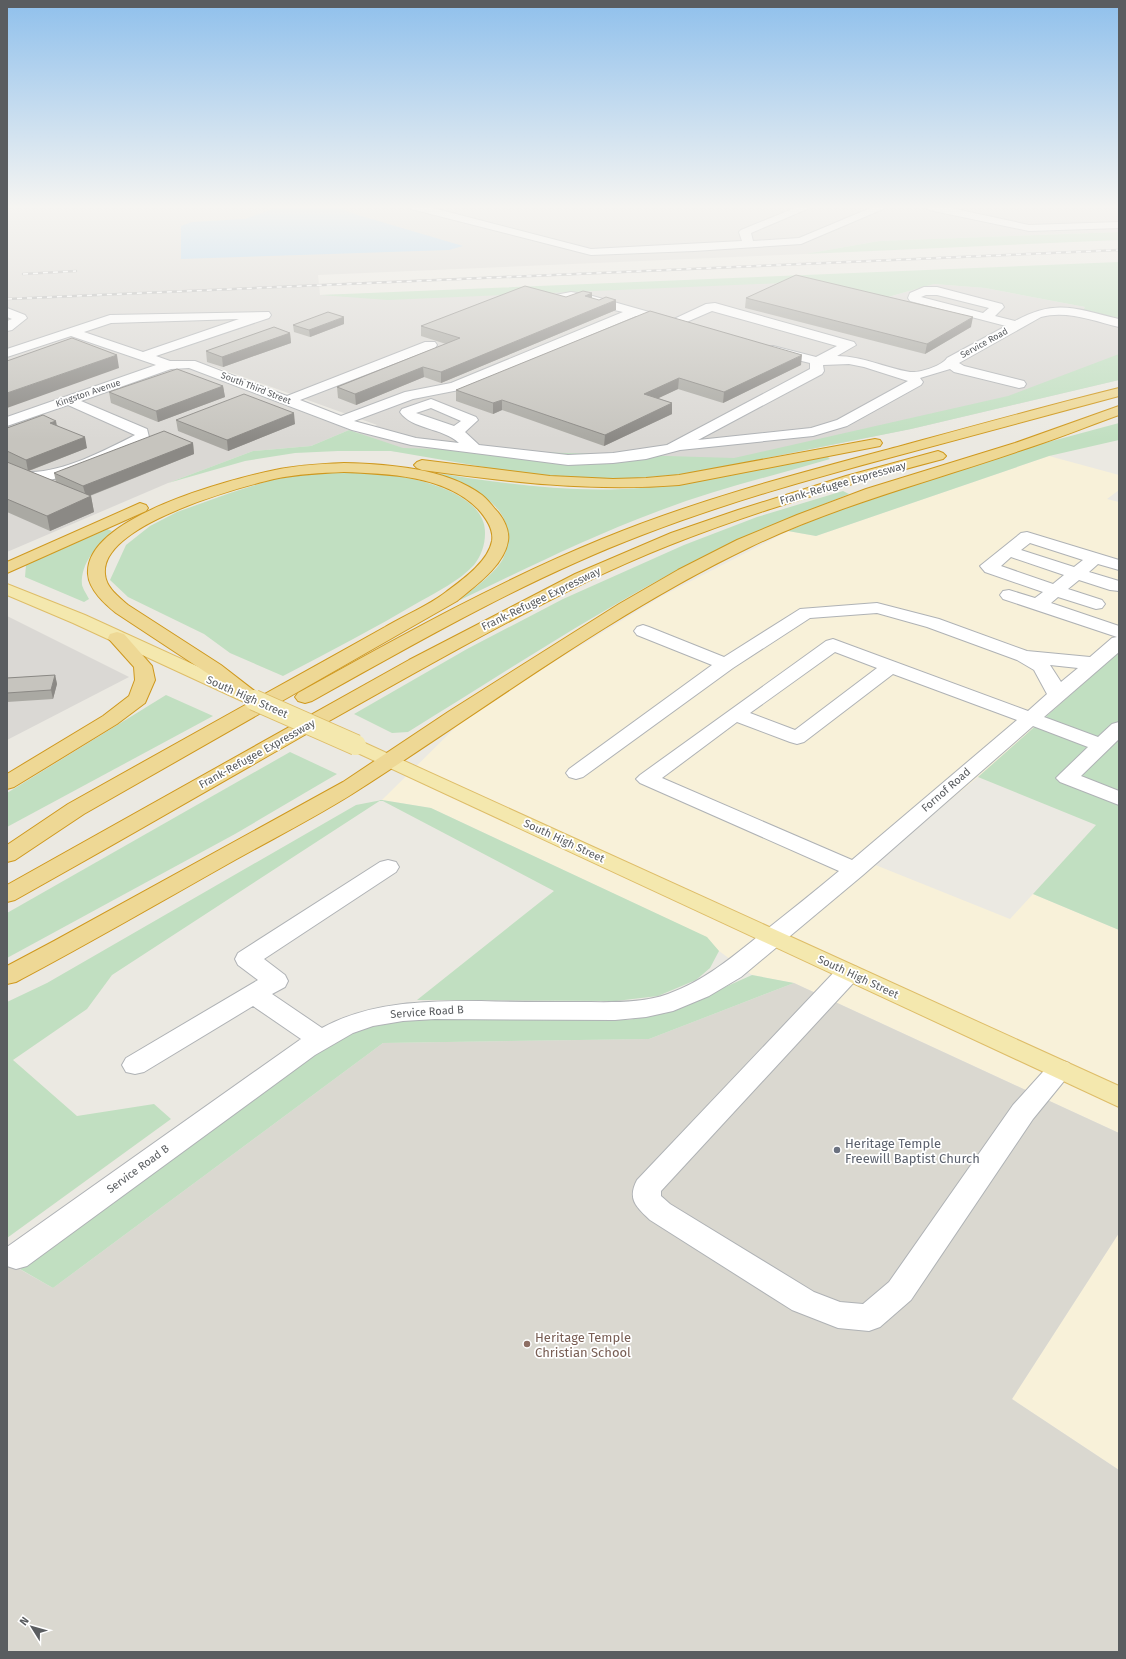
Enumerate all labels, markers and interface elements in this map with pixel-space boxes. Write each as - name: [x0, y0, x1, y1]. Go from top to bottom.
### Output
- street label: Service Road: [959, 326, 1009, 360]
- street label: South Third Street: [220, 370, 293, 406]
- street label: Kingston Avenue: [54, 377, 122, 409]
- street label: Frank-Refugee Expressway: [778, 459, 908, 507]
- street label: Frank-Refugee Expressway: [479, 564, 603, 634]
- street label: South High Street: [204, 673, 290, 721]
- street label: Frank-Refugee Expressway: [197, 716, 318, 791]
- street label: Fornof Road: [919, 765, 973, 815]
- street label: South High Street: [522, 817, 606, 865]
- street label: South High Street: [816, 953, 900, 1001]
- street label: Service Road B: [390, 1003, 465, 1021]
- place label: Heritage Temple Freewill Baptist Church: [845, 1136, 980, 1166]
- street label: Service Road B: [104, 1142, 172, 1196]
- marker: Heritage Temple Freewill Baptist Church: [832, 1145, 842, 1155]
- place label: Heritage Temple Christian School: [535, 1330, 631, 1360]
- marker: Heritage Temple Christian School: [522, 1339, 532, 1349]
- north arrow: [12, 1607, 52, 1647]
- text: N: [17, 1614, 32, 1628]

